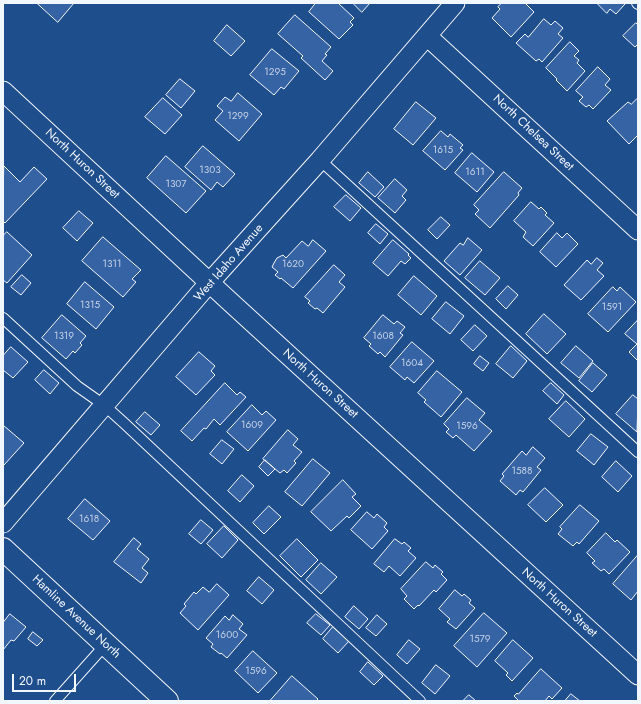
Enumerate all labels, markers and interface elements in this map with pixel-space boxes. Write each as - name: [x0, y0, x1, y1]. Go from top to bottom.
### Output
- house number: 1295: [264, 67, 286, 79]
- street label: North Chelsea Street: [490, 92, 576, 174]
- house number: 1299: [227, 111, 249, 123]
- street label: North Huron Street: [42, 126, 122, 202]
- house number: 1615: [433, 145, 453, 157]
- house number: 1303: [199, 165, 221, 177]
- house number: 1611: [465, 167, 485, 179]
- house number: 1307: [165, 179, 187, 191]
- street label: West Idaho Avenue: [191, 221, 267, 305]
- house number: 1311: [103, 259, 121, 271]
- house number: 1620: [282, 259, 304, 271]
- house number: 1315: [80, 300, 100, 312]
- house number: 1591: [602, 302, 622, 314]
- house number: 1319: [54, 331, 74, 343]
- house number: 1608: [372, 331, 394, 343]
- street label: North Huron Street: [279, 346, 361, 422]
- house number: 1604: [401, 358, 423, 370]
- house number: 1609: [241, 420, 263, 432]
- house number: 1596: [456, 421, 478, 433]
- house number: 1588: [511, 466, 533, 478]
- house number: 1618: [79, 514, 99, 526]
- street label: North Huron Street: [518, 565, 600, 641]
- street label: Hamline Avenue North: [29, 572, 123, 662]
- house number: 1600: [216, 630, 238, 642]
- house number: 1579: [469, 634, 491, 646]
- scale bar: [14, 666, 78, 692]
- house number: 1596: [245, 666, 267, 678]
- text: 20 m: [19, 672, 46, 690]

